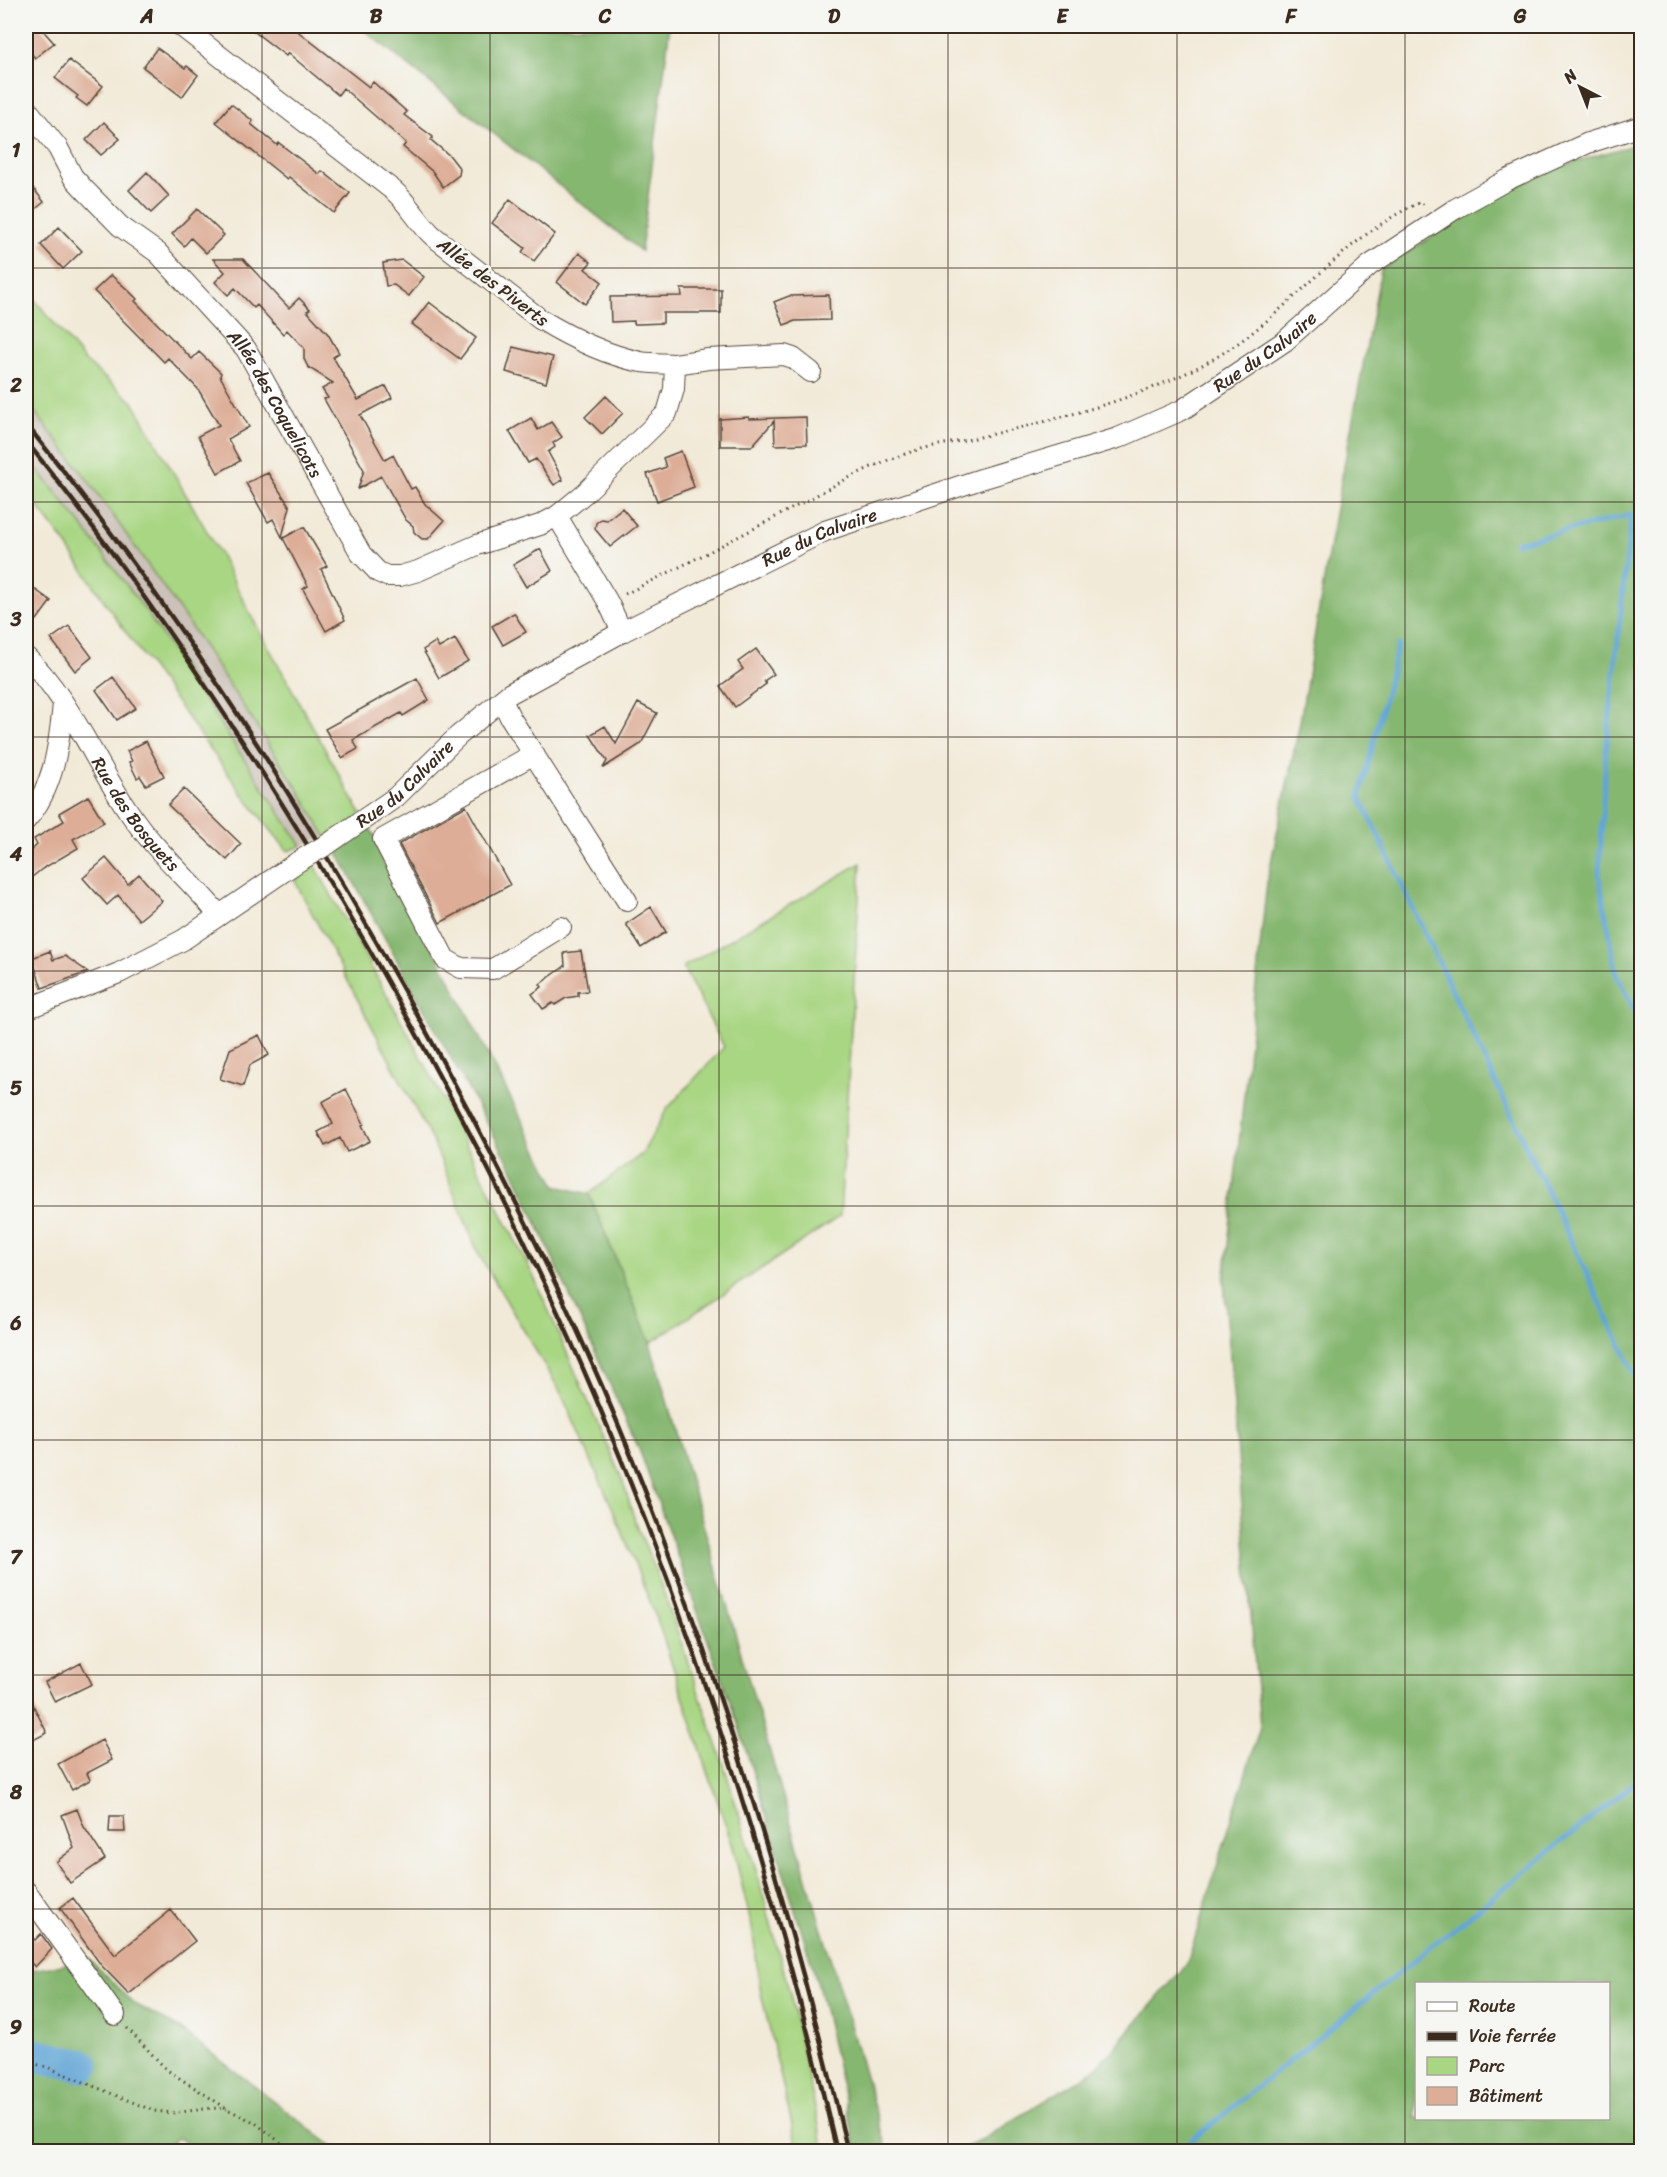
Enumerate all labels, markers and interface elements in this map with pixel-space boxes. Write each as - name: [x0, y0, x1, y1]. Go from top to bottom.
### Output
- text: A: [139, 0, 154, 34]
- text: B: [370, 0, 383, 34]
- text: C: [598, 0, 612, 34]
- text: D: [828, 0, 841, 34]
- text: E: [1056, 0, 1069, 34]
- text: F: [1285, 0, 1298, 34]
- text: G: [1513, 0, 1527, 34]
- north arrow: [1550, 57, 1610, 117]
- text: N: [1556, 61, 1585, 91]
- text: 1: [12, 133, 21, 168]
- street label: Allée des Piverts: [429, 228, 557, 336]
- street label: Rue du Calvaire: [1206, 303, 1325, 401]
- street label: Allée des Coquelicots: [218, 321, 331, 484]
- text: 2: [9, 368, 22, 403]
- street label: Rue du Calvaire: [756, 499, 881, 576]
- text: 3: [10, 602, 22, 637]
- street label: Rue du Calvaire: [349, 732, 462, 836]
- street label: Rue des Bosquets: [83, 751, 188, 880]
- text: 4: [9, 837, 23, 872]
- text: 5: [10, 1071, 22, 1106]
- text: 6: [9, 1306, 22, 1341]
- text: 7: [10, 1540, 23, 1575]
- text: 8: [9, 1775, 23, 1810]
- legend: [1415, 1982, 1610, 2120]
- text: Route: [1469, 1990, 1516, 2022]
- text: 9: [10, 2010, 22, 2045]
- text: Voie ferrée: [1469, 2020, 1556, 2052]
- text: Parc: [1469, 2050, 1505, 2082]
- text: Bâtiment: [1469, 2080, 1543, 2112]

